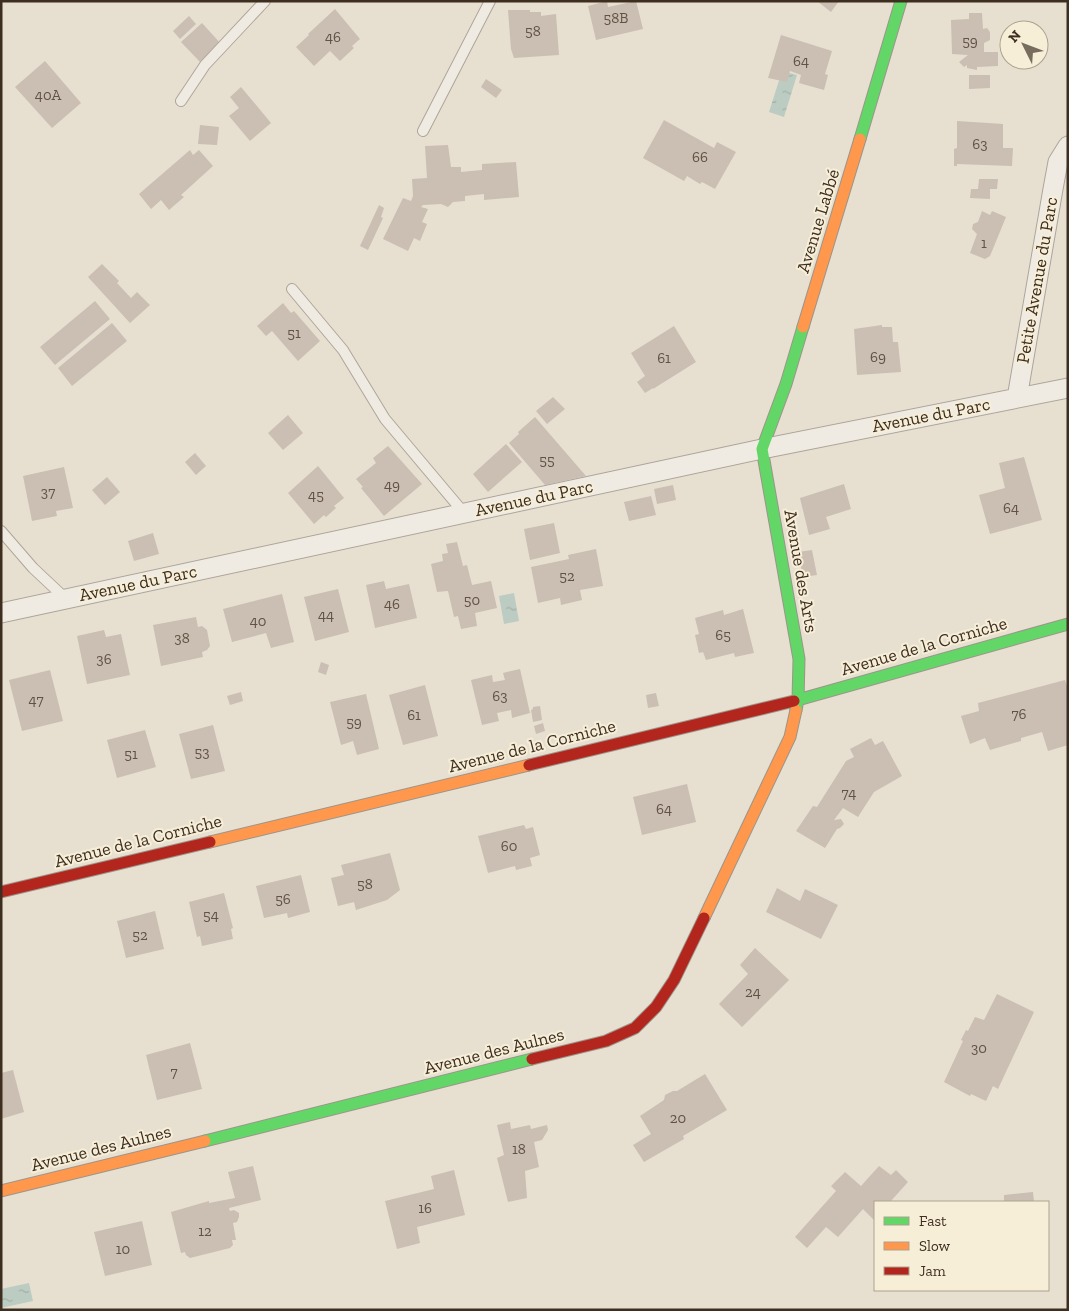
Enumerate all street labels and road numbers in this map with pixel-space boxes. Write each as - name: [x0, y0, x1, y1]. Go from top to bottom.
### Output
- street label: Avenue Labbé: [792, 166, 844, 276]
- street label: Petite Avenue du Parc: [1012, 195, 1062, 365]
- street label: Avenue du Parc: [870, 393, 992, 437]
- street label: Avenue du Parc: [473, 475, 595, 521]
- street label: Avenue des Arts: [779, 508, 823, 634]
- street label: Avenue du Parc: [77, 560, 199, 606]
- street label: Avenue de la Corniche: [838, 612, 1010, 680]
- street label: Avenue de la Corniche: [446, 715, 618, 777]
- street label: Avenue de la Corniche: [52, 810, 224, 872]
- street label: Avenue des Aulnes: [422, 1023, 567, 1079]
- street label: Avenue des Aulnes: [29, 1120, 174, 1176]

